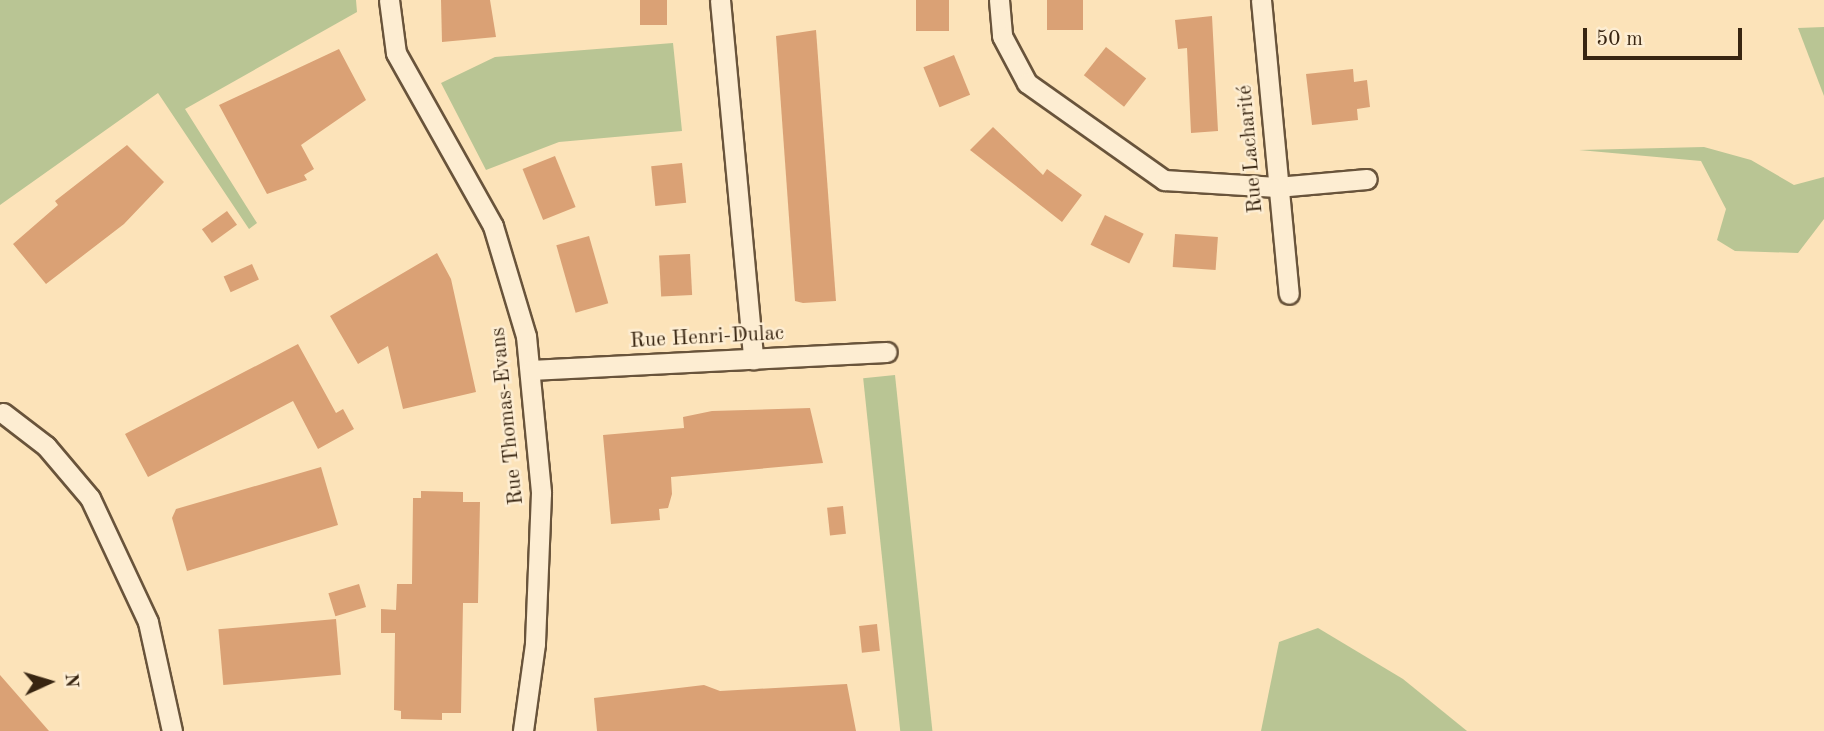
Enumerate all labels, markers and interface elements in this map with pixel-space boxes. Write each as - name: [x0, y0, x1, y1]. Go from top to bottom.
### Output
- scale bar: [1586, 14, 1745, 58]
- text: 50 m: [1596, 29, 1643, 50]
- street label: Rue Lacharité: [1233, 84, 1269, 214]
- street label: Rue Henri-Dulac: [629, 321, 785, 355]
- street label: Rue Thomas-Evans: [486, 326, 530, 506]
- north arrow: [14, 647, 84, 717]
- text: N: [60, 673, 80, 688]

